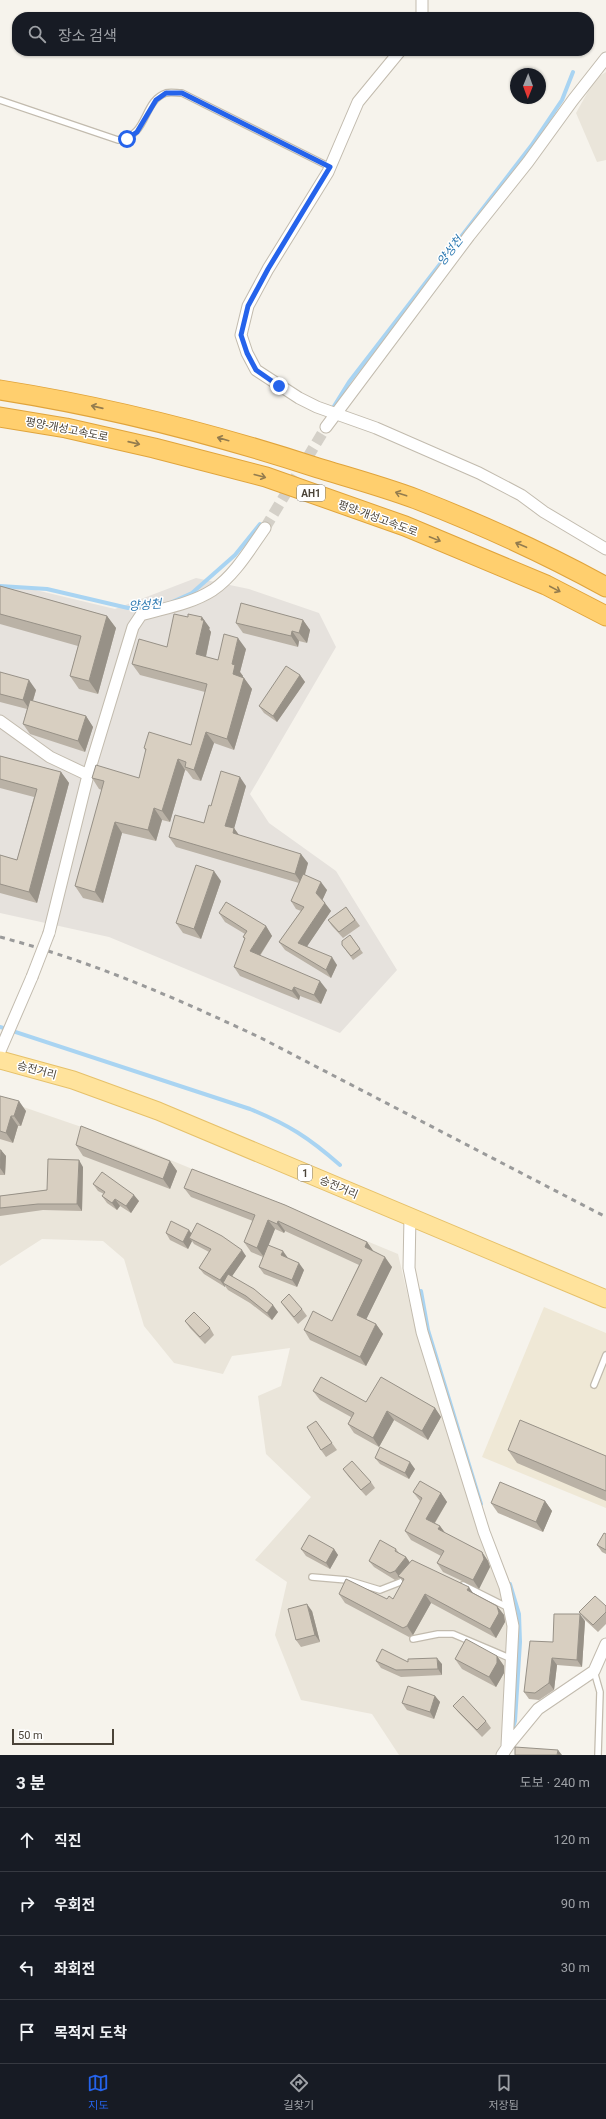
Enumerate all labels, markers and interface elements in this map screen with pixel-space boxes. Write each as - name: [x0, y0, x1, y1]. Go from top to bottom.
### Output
- search box: [12, 12, 594, 56]
- icon: search: [26, 23, 48, 45]
- text: 장소 검색: [58, 27, 117, 45]
- north arrow: [510, 68, 546, 104]
- route start: [118, 130, 136, 148]
- water label: 양성천: [434, 232, 467, 268]
- route end: [270, 377, 288, 395]
- one-way arrow: [91, 403, 104, 411]
- street label: 평양-개성고속도로: [24, 415, 109, 444]
- one-way arrow: [217, 435, 230, 442]
- one-way arrow: [127, 440, 140, 448]
- one-way arrow: [253, 473, 266, 480]
- road number: AH1: [297, 485, 325, 501]
- one-way arrow: [395, 490, 407, 498]
- street label: 평양-개성고속도로: [336, 498, 420, 539]
- one-way arrow: [429, 536, 441, 543]
- one-way arrow: [515, 540, 527, 548]
- one-way arrow: [549, 586, 561, 593]
- water label: 양성천: [128, 597, 164, 613]
- street label: 승전거리: [16, 1059, 58, 1082]
- road number: 1: [298, 1165, 312, 1181]
- street label: 승전거리: [318, 1174, 360, 1201]
- scale bar: [12, 1727, 114, 1746]
- text: 50 m: [18, 1729, 43, 1742]
- text: 3 분: [16, 1773, 46, 1793]
- text: 도보 · 240 m: [520, 1775, 590, 1790]
- icon: ahead: [16, 1829, 38, 1851]
- text: 직진: [54, 1832, 82, 1850]
- text: 120 m: [553, 1832, 590, 1847]
- icon: right: [16, 1893, 38, 1915]
- text: 우회전: [54, 1896, 95, 1914]
- text: 90 m: [561, 1896, 590, 1911]
- icon: left: [16, 1957, 38, 1979]
- text: 좌회전: [54, 1960, 95, 1978]
- text: 30 m: [561, 1960, 590, 1975]
- icon: arrive: [16, 2021, 38, 2043]
- text: 목적지 도착: [54, 2024, 127, 2042]
- tab: 지도: [87, 2072, 109, 2112]
- tab: 길찾기: [284, 2072, 314, 2112]
- tab: 저장됨: [488, 2072, 519, 2112]

